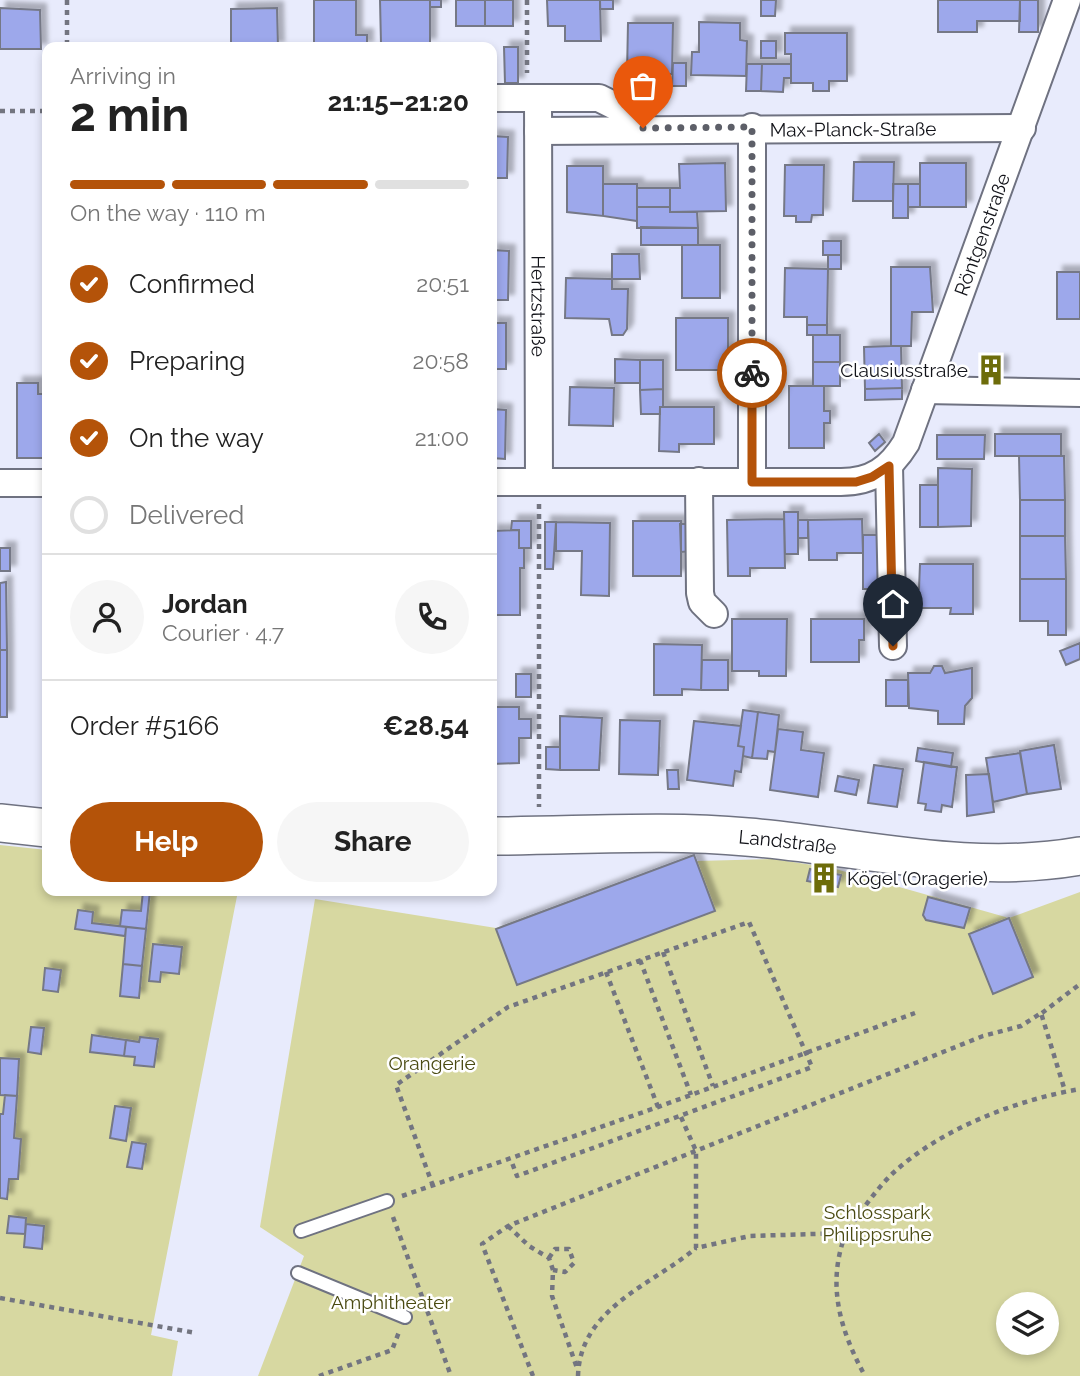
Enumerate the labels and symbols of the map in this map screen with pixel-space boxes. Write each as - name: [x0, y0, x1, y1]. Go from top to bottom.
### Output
- pin: [613, 56, 673, 128]
- street label: Max-Planck-Straße: [770, 118, 936, 141]
- street label: Röntgenstraße: [950, 170, 1014, 299]
- street label: Hertzstraße: [527, 255, 550, 357]
- courier: [717, 338, 787, 408]
- building icon: Clausiusstraße: [974, 353, 1008, 387]
- place label: Clausiusstraße: [840, 359, 968, 381]
- pin: [863, 574, 923, 646]
- street label: Landstraße: [738, 825, 838, 858]
- building icon: Kögel (Oragerie): [807, 861, 841, 895]
- place label: Kögel (Oragerie): [847, 867, 988, 889]
- park label: Orangerie: [388, 1052, 476, 1074]
- park label: Schlosspark Philippsruhe: [822, 1201, 932, 1245]
- park label: Amphitheater: [331, 1291, 451, 1313]

